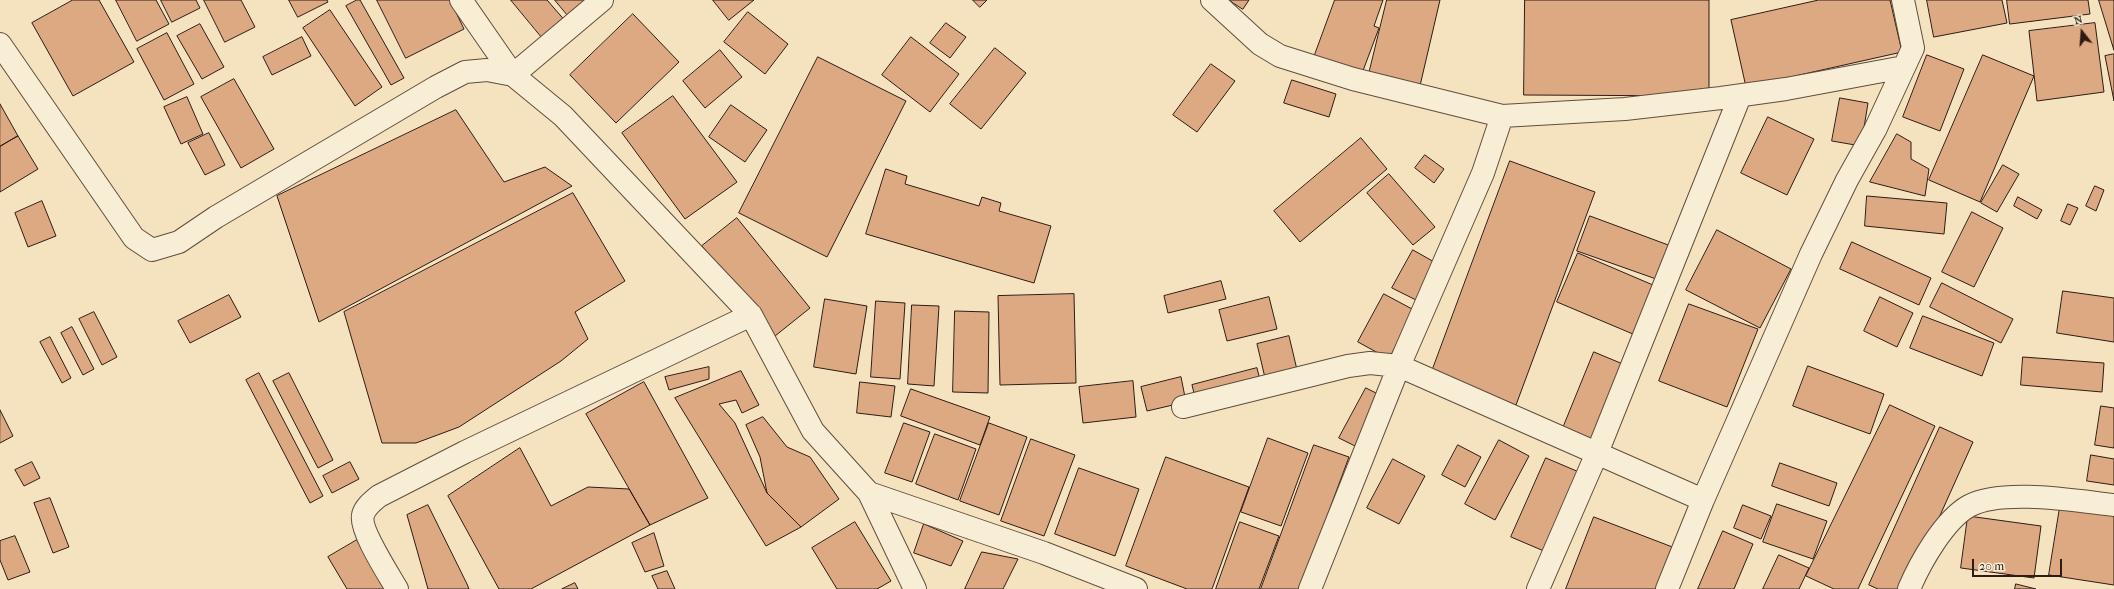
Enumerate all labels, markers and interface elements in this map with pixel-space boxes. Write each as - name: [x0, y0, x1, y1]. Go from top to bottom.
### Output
- north arrow: [2062, 12, 2102, 52]
- text: N: [2072, 13, 2084, 27]
- scale bar: [1974, 551, 2064, 577]
- text: 20 m: [1979, 559, 2004, 573]

